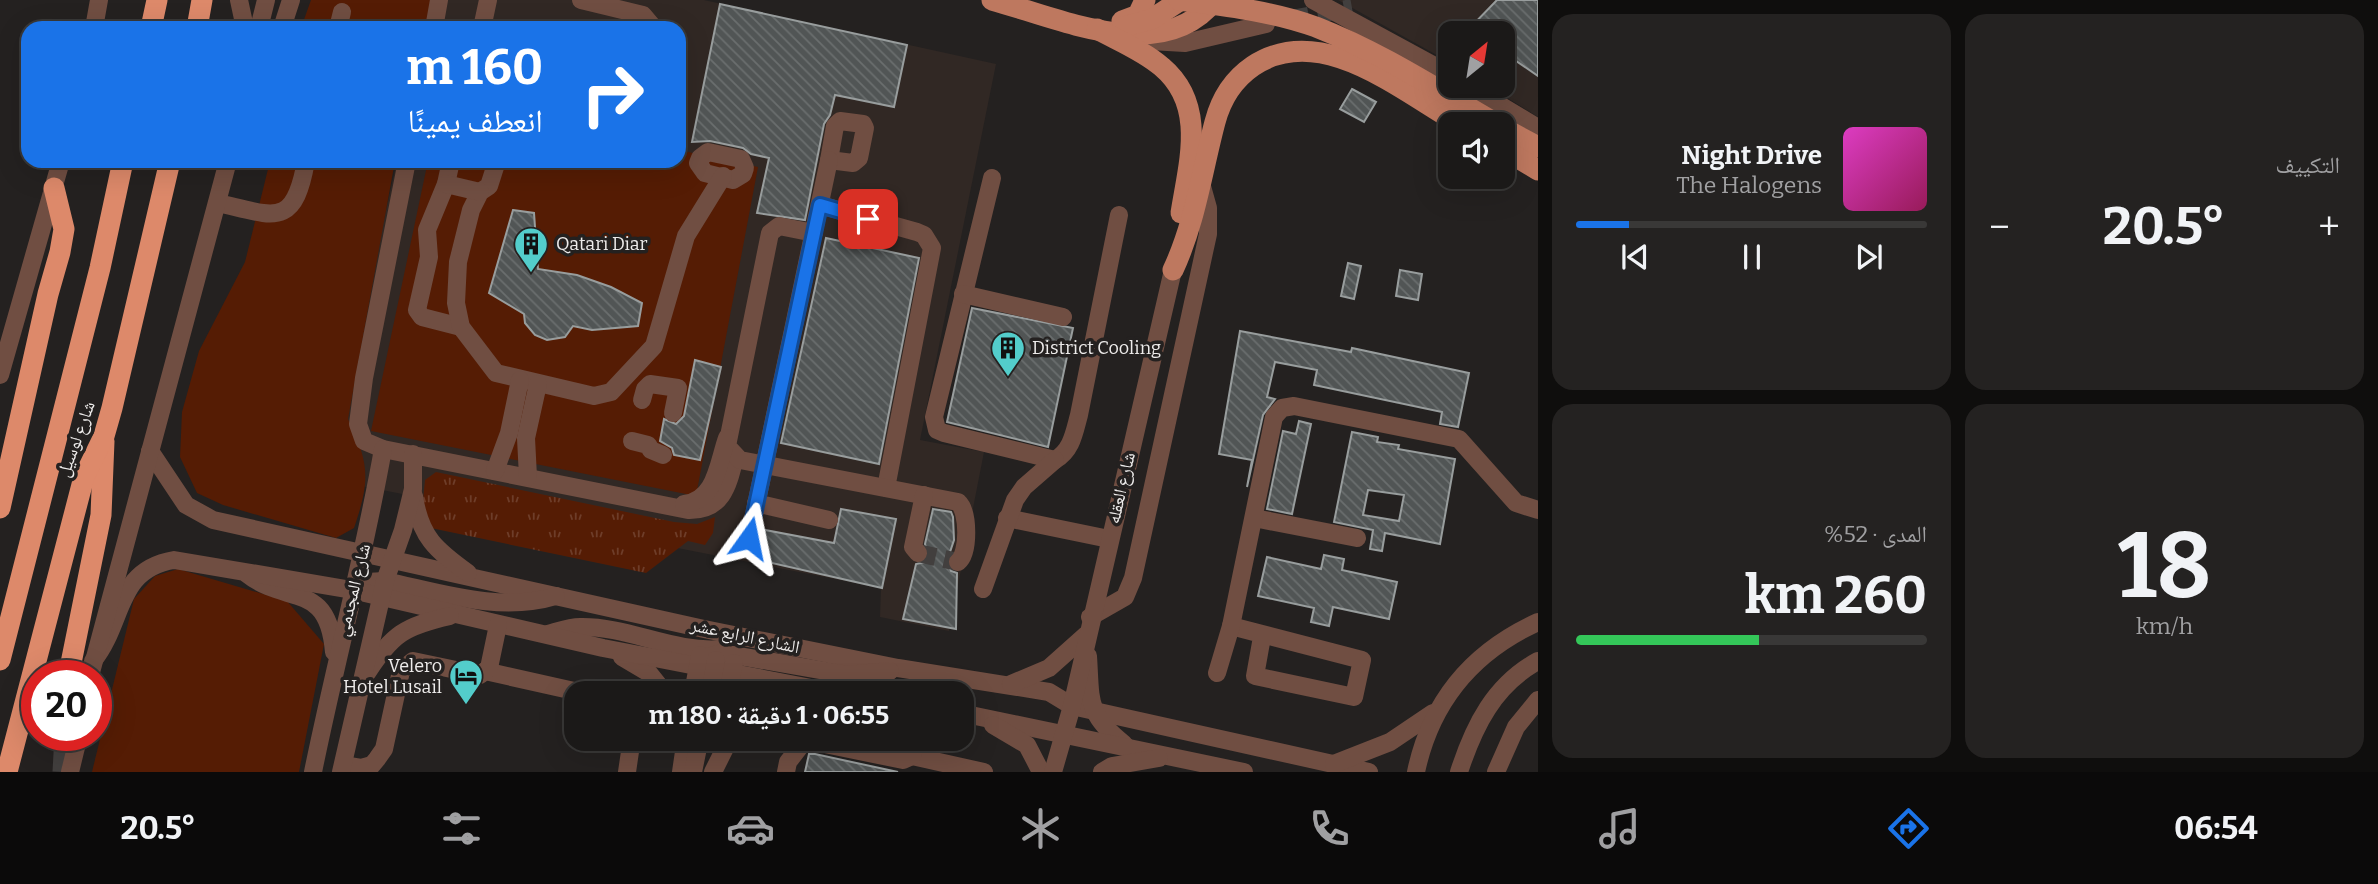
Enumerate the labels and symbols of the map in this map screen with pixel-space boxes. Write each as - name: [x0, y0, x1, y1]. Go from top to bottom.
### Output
- north arrow: [1438, 21, 1516, 98]
- pin: [838, 189, 898, 249]
- building icon: Qatari Diar: [512, 225, 550, 274]
- place label: Qatari Diar: [556, 233, 647, 255]
- building icon: District Cooling: [989, 329, 1027, 378]
- place label: District Cooling: [1032, 337, 1161, 359]
- street label: شارع لوسيل: [52, 398, 100, 480]
- street label: شارع العقله: [1102, 450, 1140, 526]
- position arrow: [712, 501, 786, 575]
- street label: شارع المجدمي: [331, 542, 379, 639]
- street label: الشارع الرابع عشر: [687, 613, 802, 659]
- place label: Velero Hotel Lusail: [343, 655, 442, 698]
- hotel icon: Velero Hotel Lusail: [447, 657, 485, 706]
- speed limit sign: 20: [21, 660, 112, 751]

